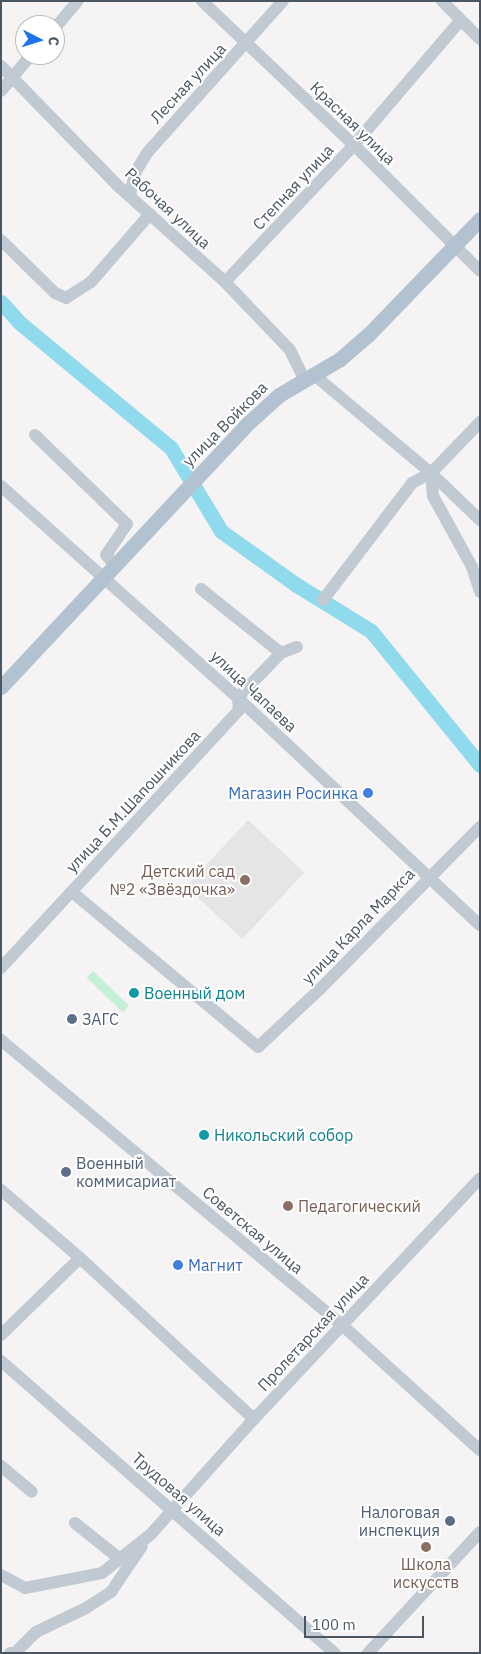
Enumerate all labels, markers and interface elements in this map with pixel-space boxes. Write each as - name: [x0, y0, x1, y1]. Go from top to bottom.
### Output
- north arrow: [15, 15, 65, 65]
- text: С: [45, 36, 63, 47]
- street label: Лесная улица: [146, 39, 230, 127]
- street label: Красная улица: [306, 78, 400, 168]
- street label: Степная улица: [249, 140, 337, 234]
- street label: Рабочая улица: [121, 163, 215, 253]
- street label: улица Войкова: [179, 378, 271, 470]
- street label: улица Чапаева: [207, 646, 301, 736]
- street label: улица Б.М.Шапошникова: [62, 726, 204, 876]
- place label: Магазин Росинка: [228, 783, 358, 803]
- marker: Магазин Росинка: [362, 787, 374, 799]
- place label: Детский сад №2 «Звёздочка»: [109, 861, 235, 899]
- street label: улица Карла Маркса: [298, 864, 418, 988]
- marker: Детский сад №2 «Звёздочка»: [239, 874, 251, 886]
- place label: Военный дом: [144, 983, 245, 1003]
- marker: Военный дом: [128, 987, 140, 999]
- place label: ЗАГС: [82, 1009, 119, 1029]
- marker: ЗАГС: [66, 1013, 78, 1025]
- place label: Никольский собор: [214, 1125, 353, 1145]
- marker: Никольский собор: [198, 1129, 210, 1141]
- place label: Военный коммисариат: [76, 1153, 176, 1191]
- marker: Военный коммисариат: [60, 1166, 72, 1178]
- street label: Советская улица: [199, 1182, 307, 1278]
- place label: Педагогический: [298, 1196, 421, 1216]
- marker: Педагогический: [282, 1200, 294, 1212]
- place label: Магнит: [188, 1255, 243, 1275]
- marker: Магнит: [172, 1259, 184, 1271]
- street label: Пролетарская улица: [253, 1269, 373, 1395]
- street label: Трудовая улица: [128, 1448, 230, 1540]
- place label: Налоговая инспекция: [359, 1502, 440, 1540]
- marker: Налоговая инспекция: [444, 1515, 456, 1527]
- marker: Школа искусств: [420, 1541, 432, 1553]
- place label: Школа искусств: [393, 1554, 459, 1592]
- scale bar: [306, 1606, 426, 1638]
- text: 100 m: [312, 1615, 356, 1634]

